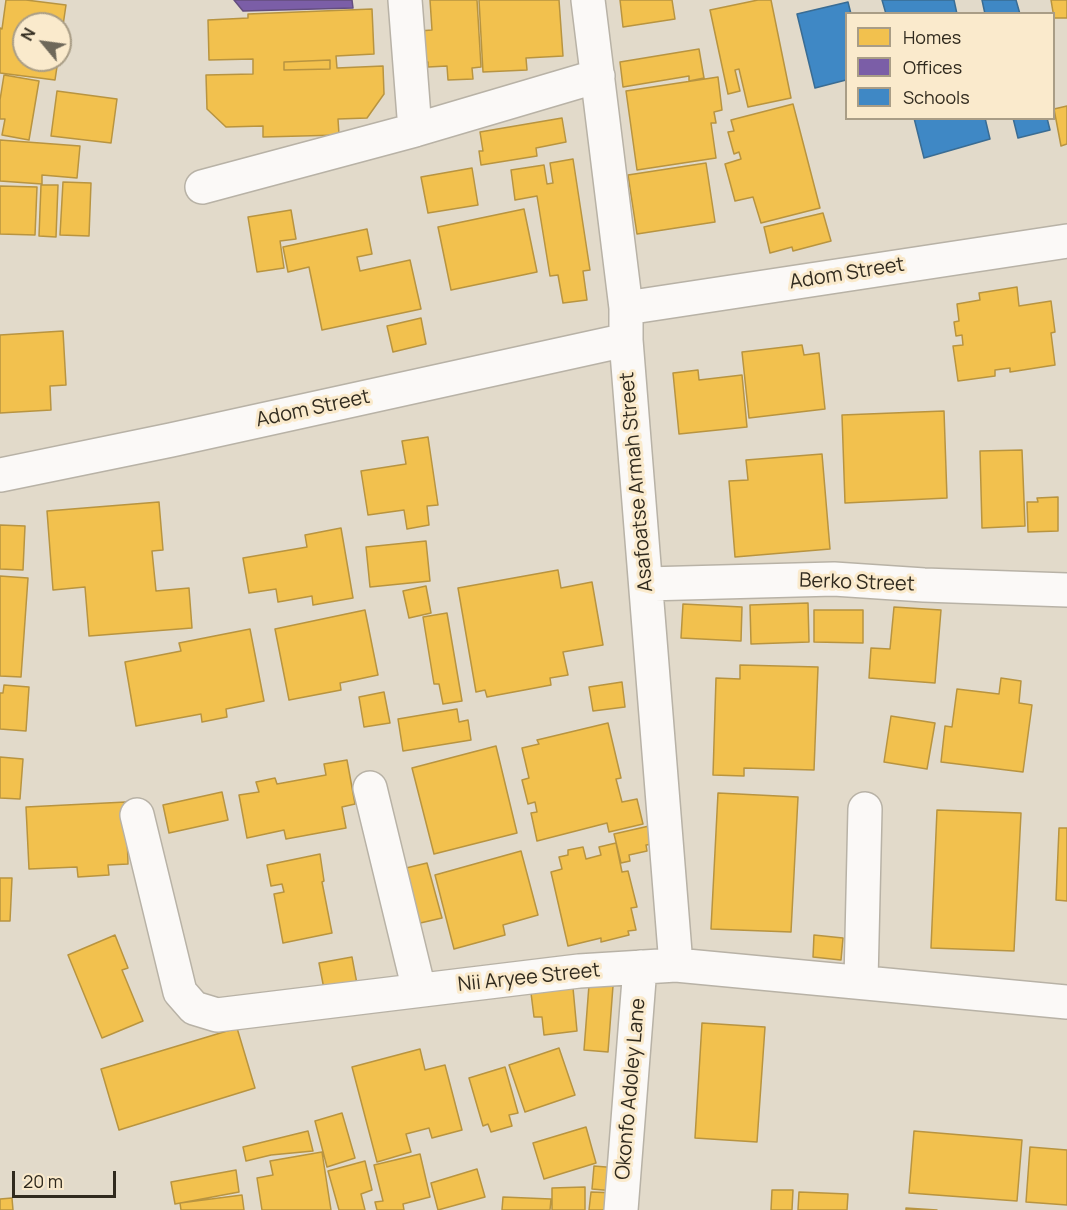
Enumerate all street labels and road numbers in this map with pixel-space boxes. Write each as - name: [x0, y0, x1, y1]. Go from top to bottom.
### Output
- street label: Adom Street: [788, 253, 906, 295]
- street label: Asafoatse Armah Street: [615, 371, 659, 593]
- street label: Adom Street: [254, 385, 372, 433]
- street label: Berko Street: [799, 569, 915, 597]
- street label: Nii Aryee Street: [457, 959, 601, 997]
- street label: Okonfo Adoley Lane: [611, 997, 651, 1181]

